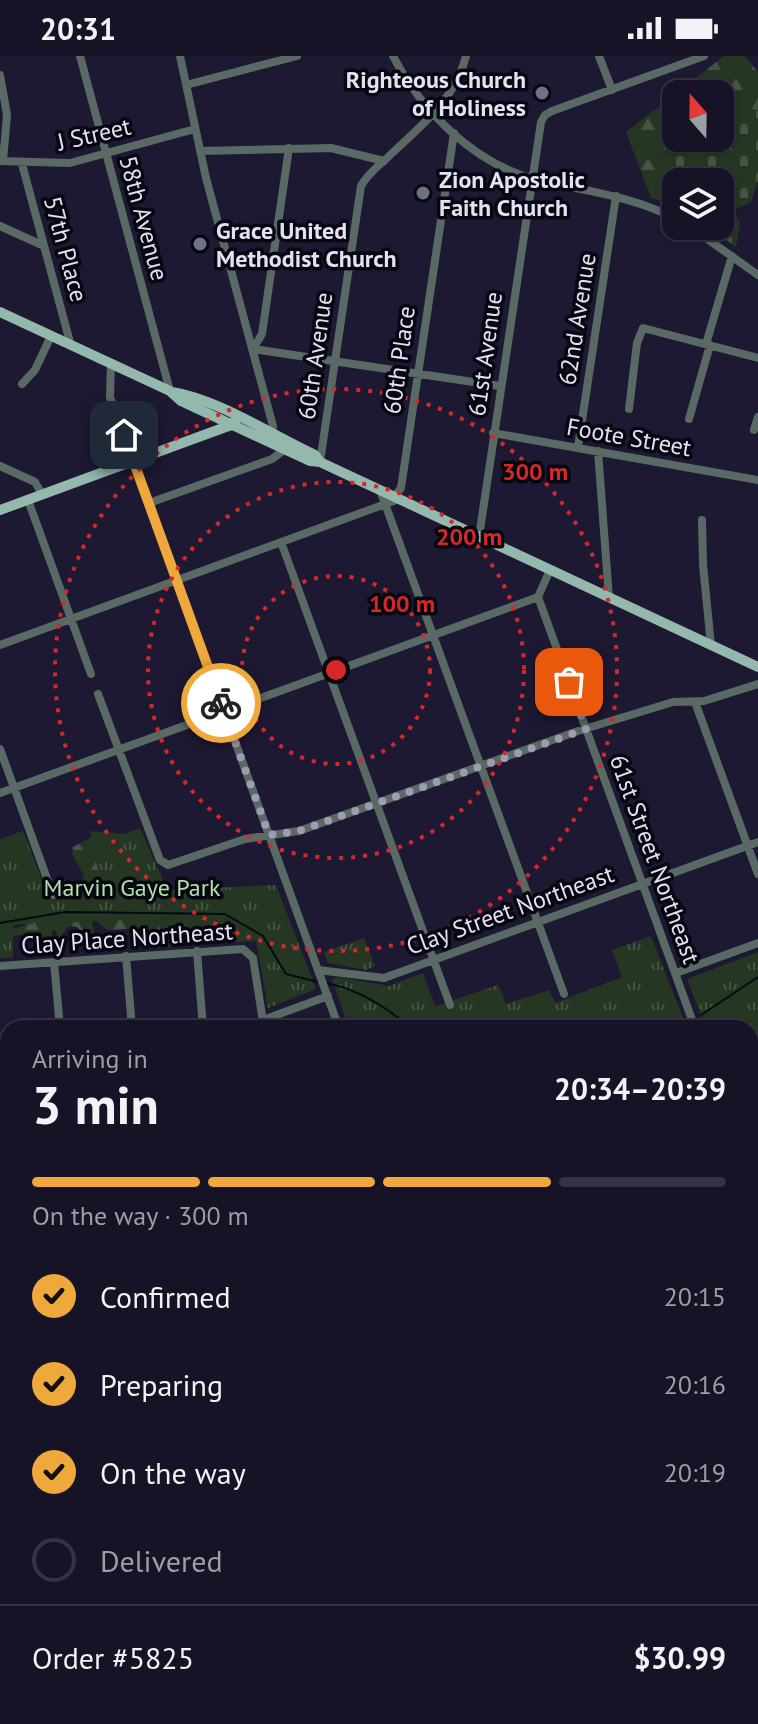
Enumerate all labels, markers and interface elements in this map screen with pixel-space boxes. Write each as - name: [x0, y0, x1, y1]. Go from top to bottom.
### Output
- text: 20:31: [40, 9, 116, 48]
- place label: Righteous Church of Holiness: [346, 64, 526, 123]
- north arrow: [662, 80, 734, 152]
- map controls: [662, 80, 734, 240]
- marker: Righteous Church of Holiness: [533, 84, 551, 102]
- street label: J Street: [53, 110, 134, 158]
- street label: 58th Avenue: [112, 152, 176, 284]
- place label: Zion Apostolic Faith Church: [439, 164, 585, 223]
- button: layers: [662, 168, 734, 240]
- marker: Zion Apostolic Faith Church: [414, 184, 432, 202]
- street label: 57th Place: [37, 193, 95, 305]
- place label: Grace United Methodist Church: [216, 215, 397, 274]
- marker: Grace United Methodist Church: [191, 235, 209, 253]
- street label: 62nd Avenue: [551, 251, 603, 387]
- street label: 60th Avenue: [291, 290, 339, 422]
- street label: 61st Avenue: [461, 290, 509, 418]
- street label: 60th Place: [376, 304, 422, 416]
- pin: [90, 401, 158, 469]
- street label: Foote Street: [564, 411, 694, 463]
- icon: home: [102, 413, 146, 457]
- text: 300 m: [502, 456, 568, 487]
- text: 200 m: [436, 521, 502, 552]
- text: 100 m: [369, 588, 435, 619]
- pin: [535, 648, 603, 716]
- centre of rings: [322, 656, 350, 684]
- icon: bag: [547, 660, 591, 704]
- courier: [181, 663, 261, 743]
- icon: bike: [199, 681, 243, 725]
- street label: 61st Street Northeast: [603, 750, 707, 968]
- street label: Clay Street Northeast: [402, 858, 618, 962]
- park label: Marvin Gaye Park: [44, 872, 221, 903]
- street label: Clay Place Northeast: [20, 915, 234, 961]
- text: Arriving in: [32, 1042, 148, 1075]
- text: 20:34–20:39: [554, 1069, 726, 1108]
- text: 3 min: [32, 1071, 159, 1138]
- text: On the way · 300 m: [32, 1199, 249, 1232]
- icon: check: [32, 1274, 76, 1318]
- text: Confirmed: [100, 1277, 231, 1316]
- text: 20:15: [664, 1280, 726, 1313]
- icon: check: [32, 1362, 76, 1406]
- text: Preparing: [100, 1365, 223, 1404]
- text: 20:16: [664, 1368, 726, 1401]
- icon: check: [32, 1450, 76, 1494]
- text: On the way: [100, 1453, 246, 1492]
- text: 20:19: [664, 1456, 726, 1489]
- text: Delivered: [100, 1541, 223, 1580]
- text: Order #5825: [32, 1638, 194, 1677]
- text: $30.99: [634, 1638, 726, 1677]

